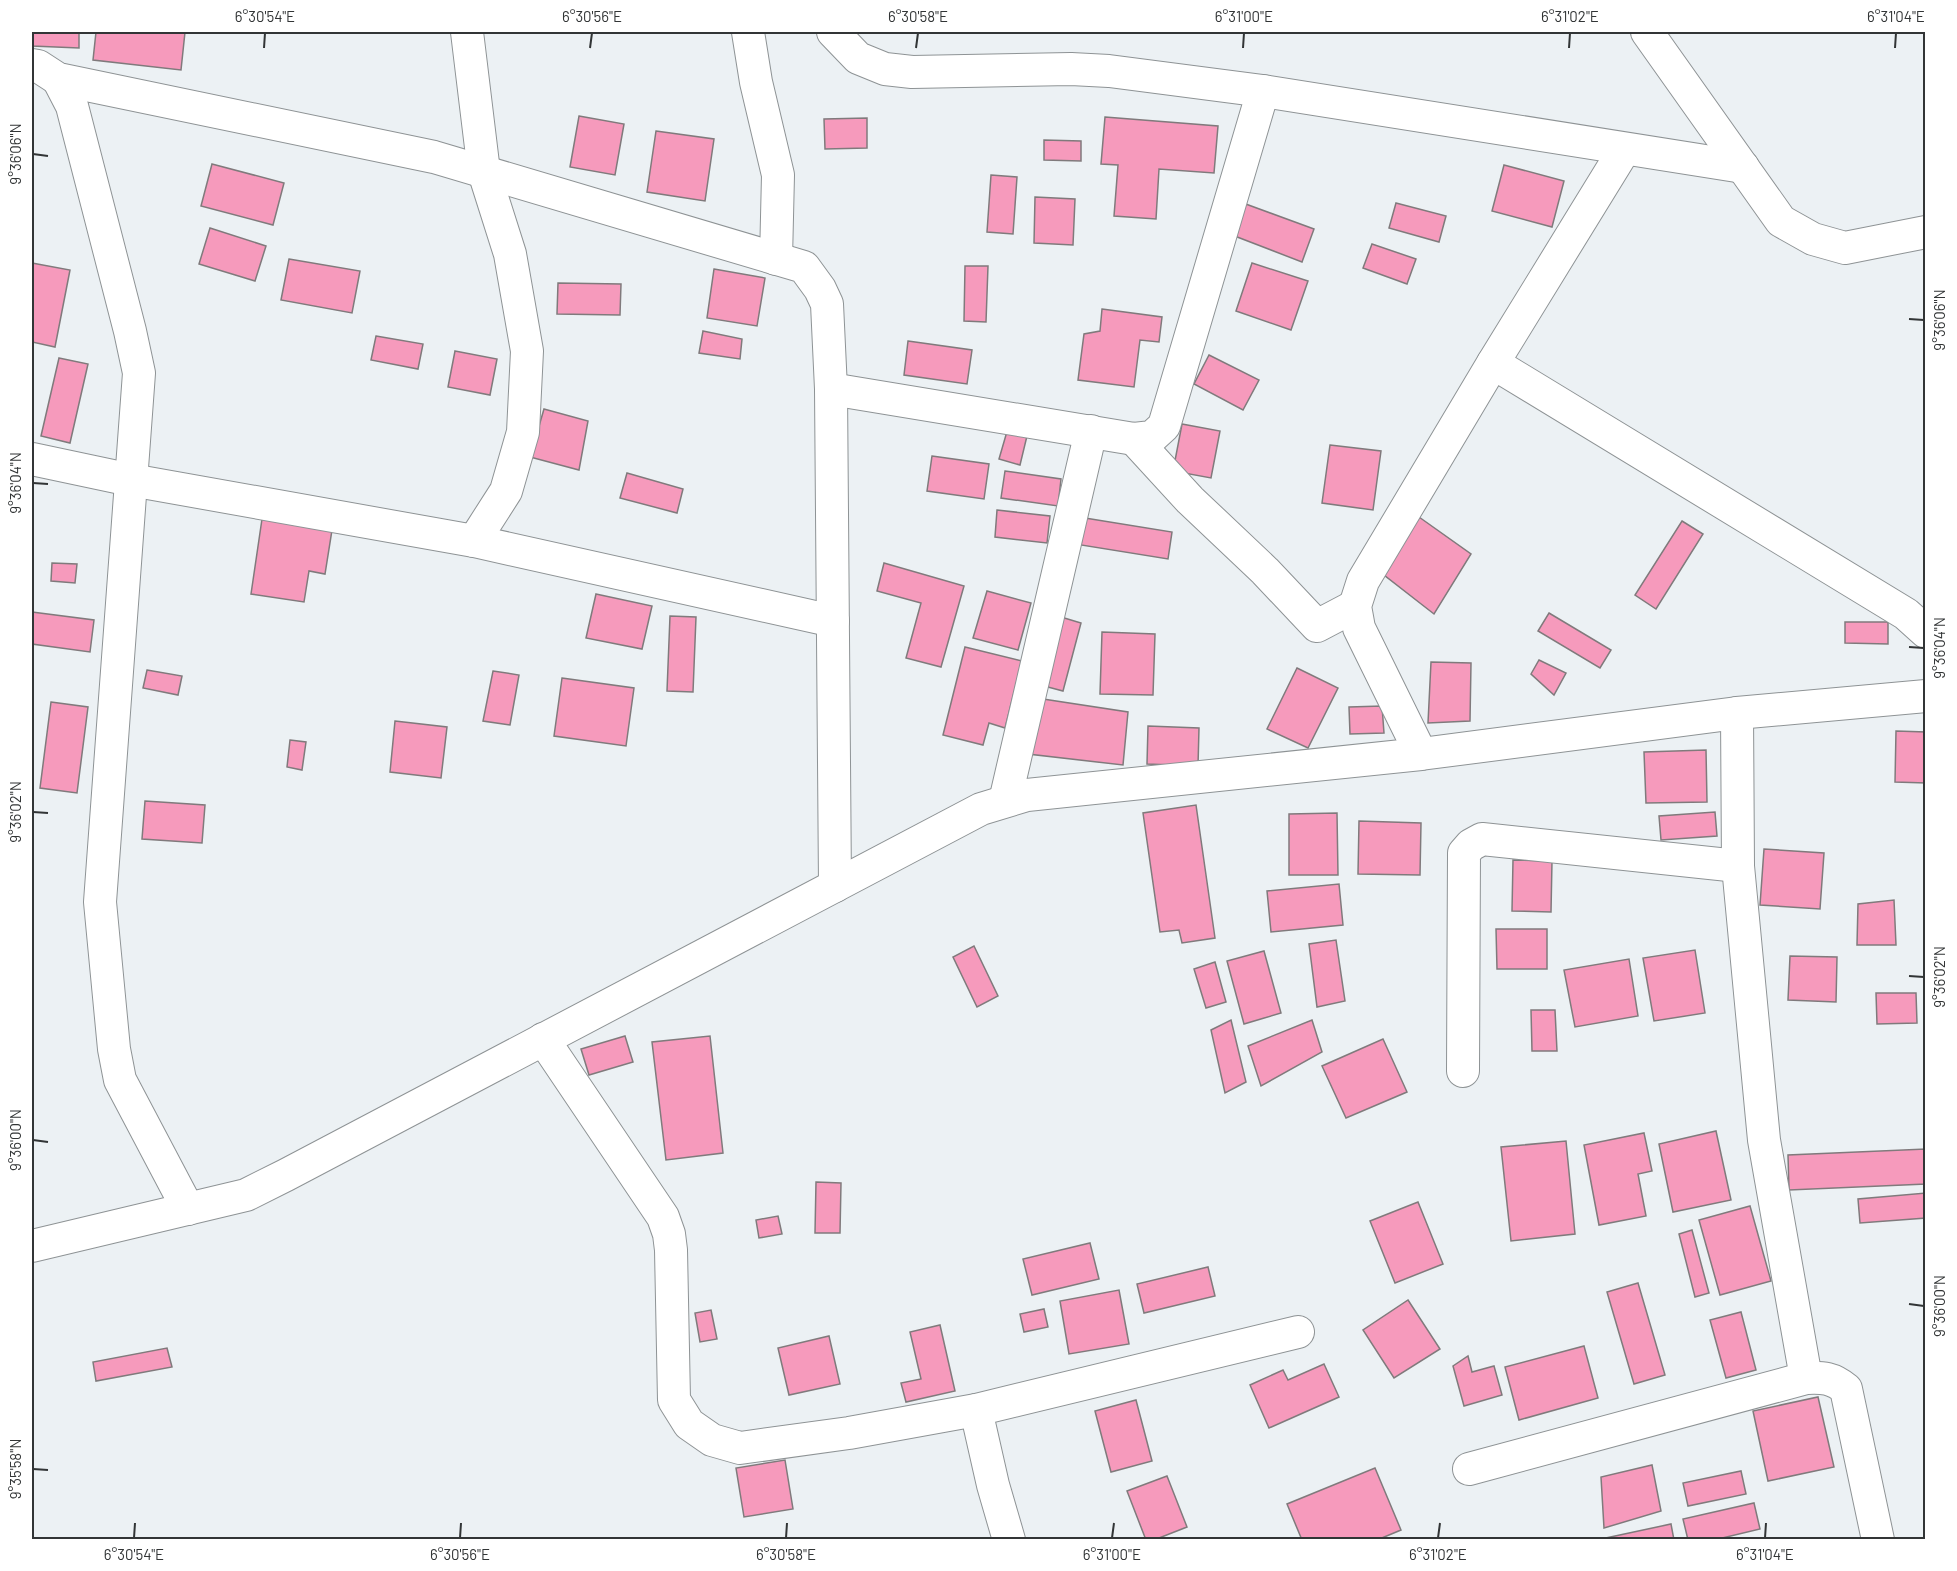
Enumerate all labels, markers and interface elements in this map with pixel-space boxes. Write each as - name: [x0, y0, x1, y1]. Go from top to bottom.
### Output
- text: 6°30'54"E: [235, 7, 295, 25]
- text: 6°30'56"E: [562, 7, 622, 25]
- text: 6°30'58"E: [888, 7, 948, 25]
- text: 6°31'00"E: [1215, 7, 1273, 25]
- text: 6°31'02"E: [1541, 7, 1599, 25]
- text: 6°31'04"E: [1867, 7, 1925, 25]
- text: 9°36'06"N: [6, 123, 24, 185]
- text: 9°36'06"N: [1930, 289, 1948, 351]
- text: 9°36'04"N: [6, 452, 24, 514]
- text: 9°36'04"N: [1930, 617, 1948, 679]
- text: 9°36'02"N: [6, 781, 24, 843]
- text: 9°36'02"N: [1930, 946, 1948, 1008]
- text: 9°36'00"N: [6, 1109, 24, 1171]
- text: 9°36'00"N: [1930, 1275, 1948, 1337]
- text: 9°35'58"N: [6, 1439, 24, 1499]
- text: 6°30'54"E: [104, 1545, 164, 1563]
- text: 6°30'56"E: [430, 1545, 490, 1563]
- text: 6°30'58"E: [756, 1545, 816, 1563]
- text: 6°31'00"E: [1083, 1545, 1141, 1563]
- text: 6°31'02"E: [1409, 1545, 1467, 1563]
- text: 6°31'04"E: [1736, 1545, 1794, 1563]

